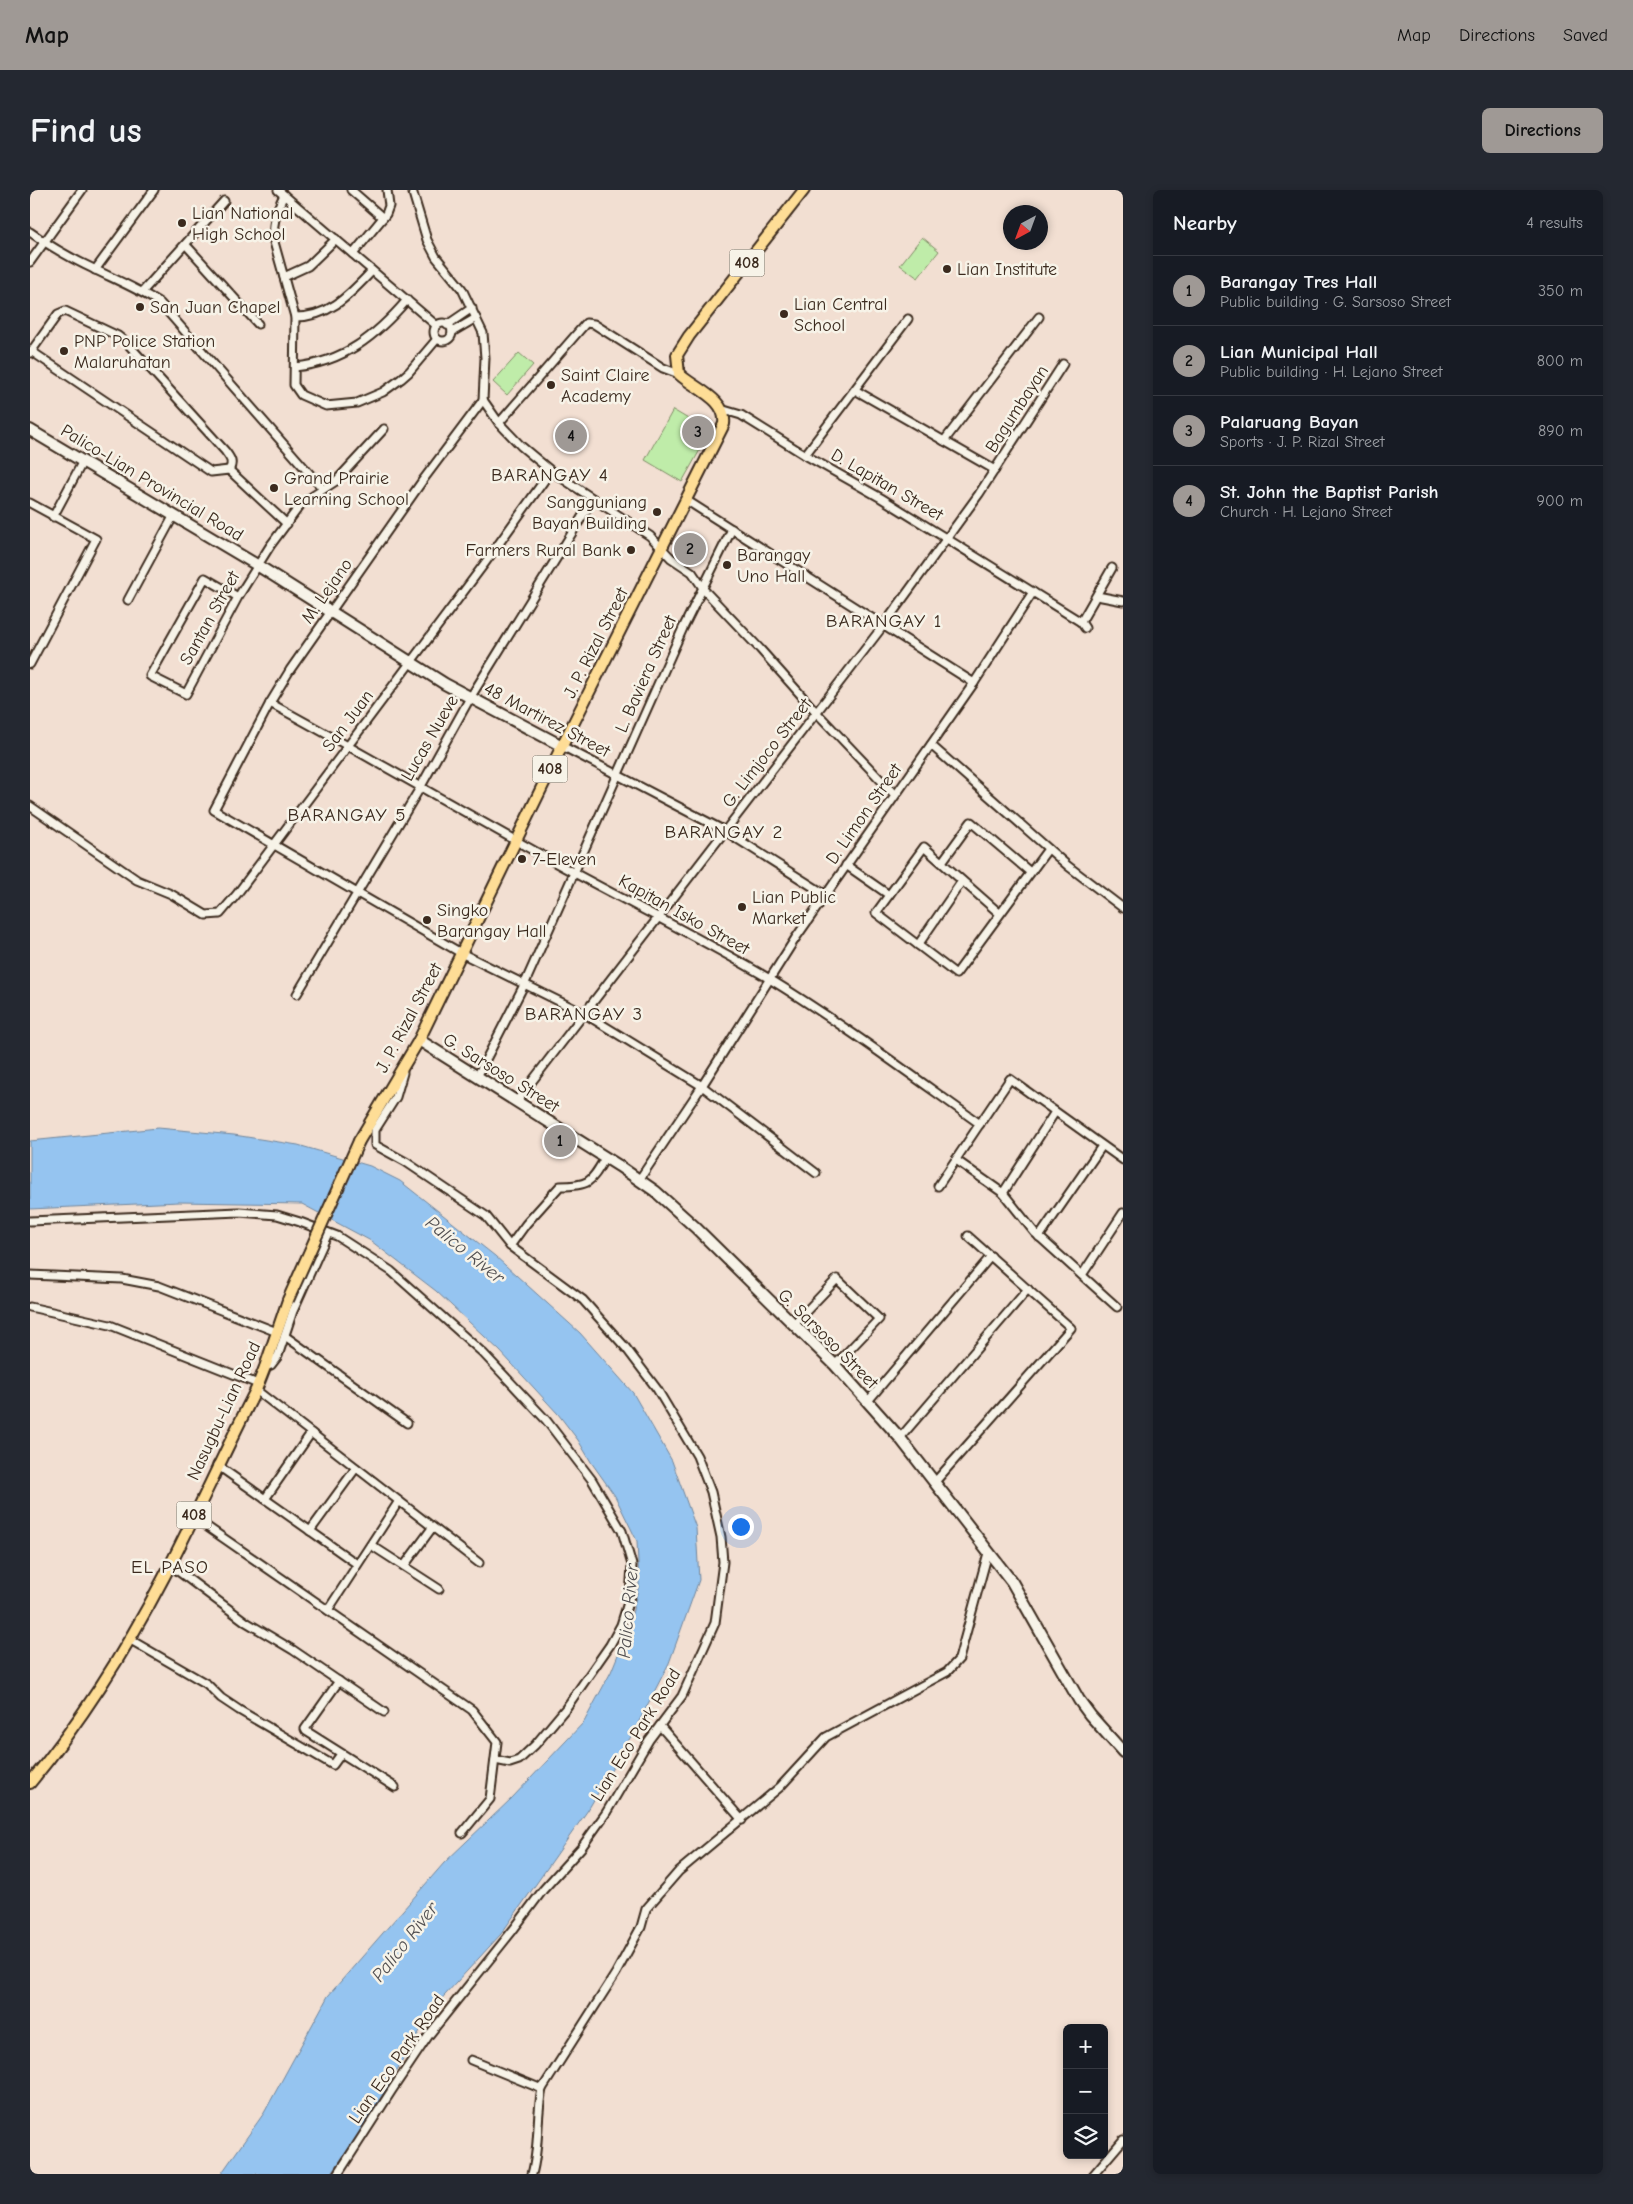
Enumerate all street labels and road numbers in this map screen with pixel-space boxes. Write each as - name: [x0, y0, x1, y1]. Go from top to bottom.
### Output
- road number: 408: [730, 249, 764, 276]
- street label: Bagumbayan: [981, 361, 1053, 457]
- street label: Palico-Lian Provincial Road: [57, 420, 247, 546]
- street label: D. Lapitan Street: [827, 444, 948, 526]
- street label: M. Lejano: [297, 554, 357, 628]
- street label: Santan Street: [176, 567, 245, 669]
- street label: J. P. Rizal Street: [559, 583, 633, 702]
- street label: L. Baviera Street: [611, 611, 682, 736]
- street label: 48 Martirez Street: [480, 678, 614, 762]
- street label: San Juan: [318, 686, 378, 756]
- street label: Lucas Nueve: [397, 691, 463, 785]
- street label: G. Limjoco Street: [718, 694, 817, 812]
- road number: 408: [532, 756, 568, 782]
- street label: D. Limon Street: [822, 759, 907, 868]
- street label: Kapitan Isko Street: [615, 870, 754, 960]
- street label: J. P. Rizal Street: [371, 959, 447, 1076]
- street label: G. Sarsoso Street: [439, 1029, 564, 1118]
- street label: G. Sarsoso Street: [774, 1285, 883, 1394]
- street label: Nasugbu-Lian Road: [183, 1338, 265, 1484]
- road number: 408: [176, 1502, 212, 1528]
- street label: Lian Eco Park Road: [587, 1665, 685, 1805]
- street label: Lian Eco Park Road: [345, 1990, 449, 2128]

